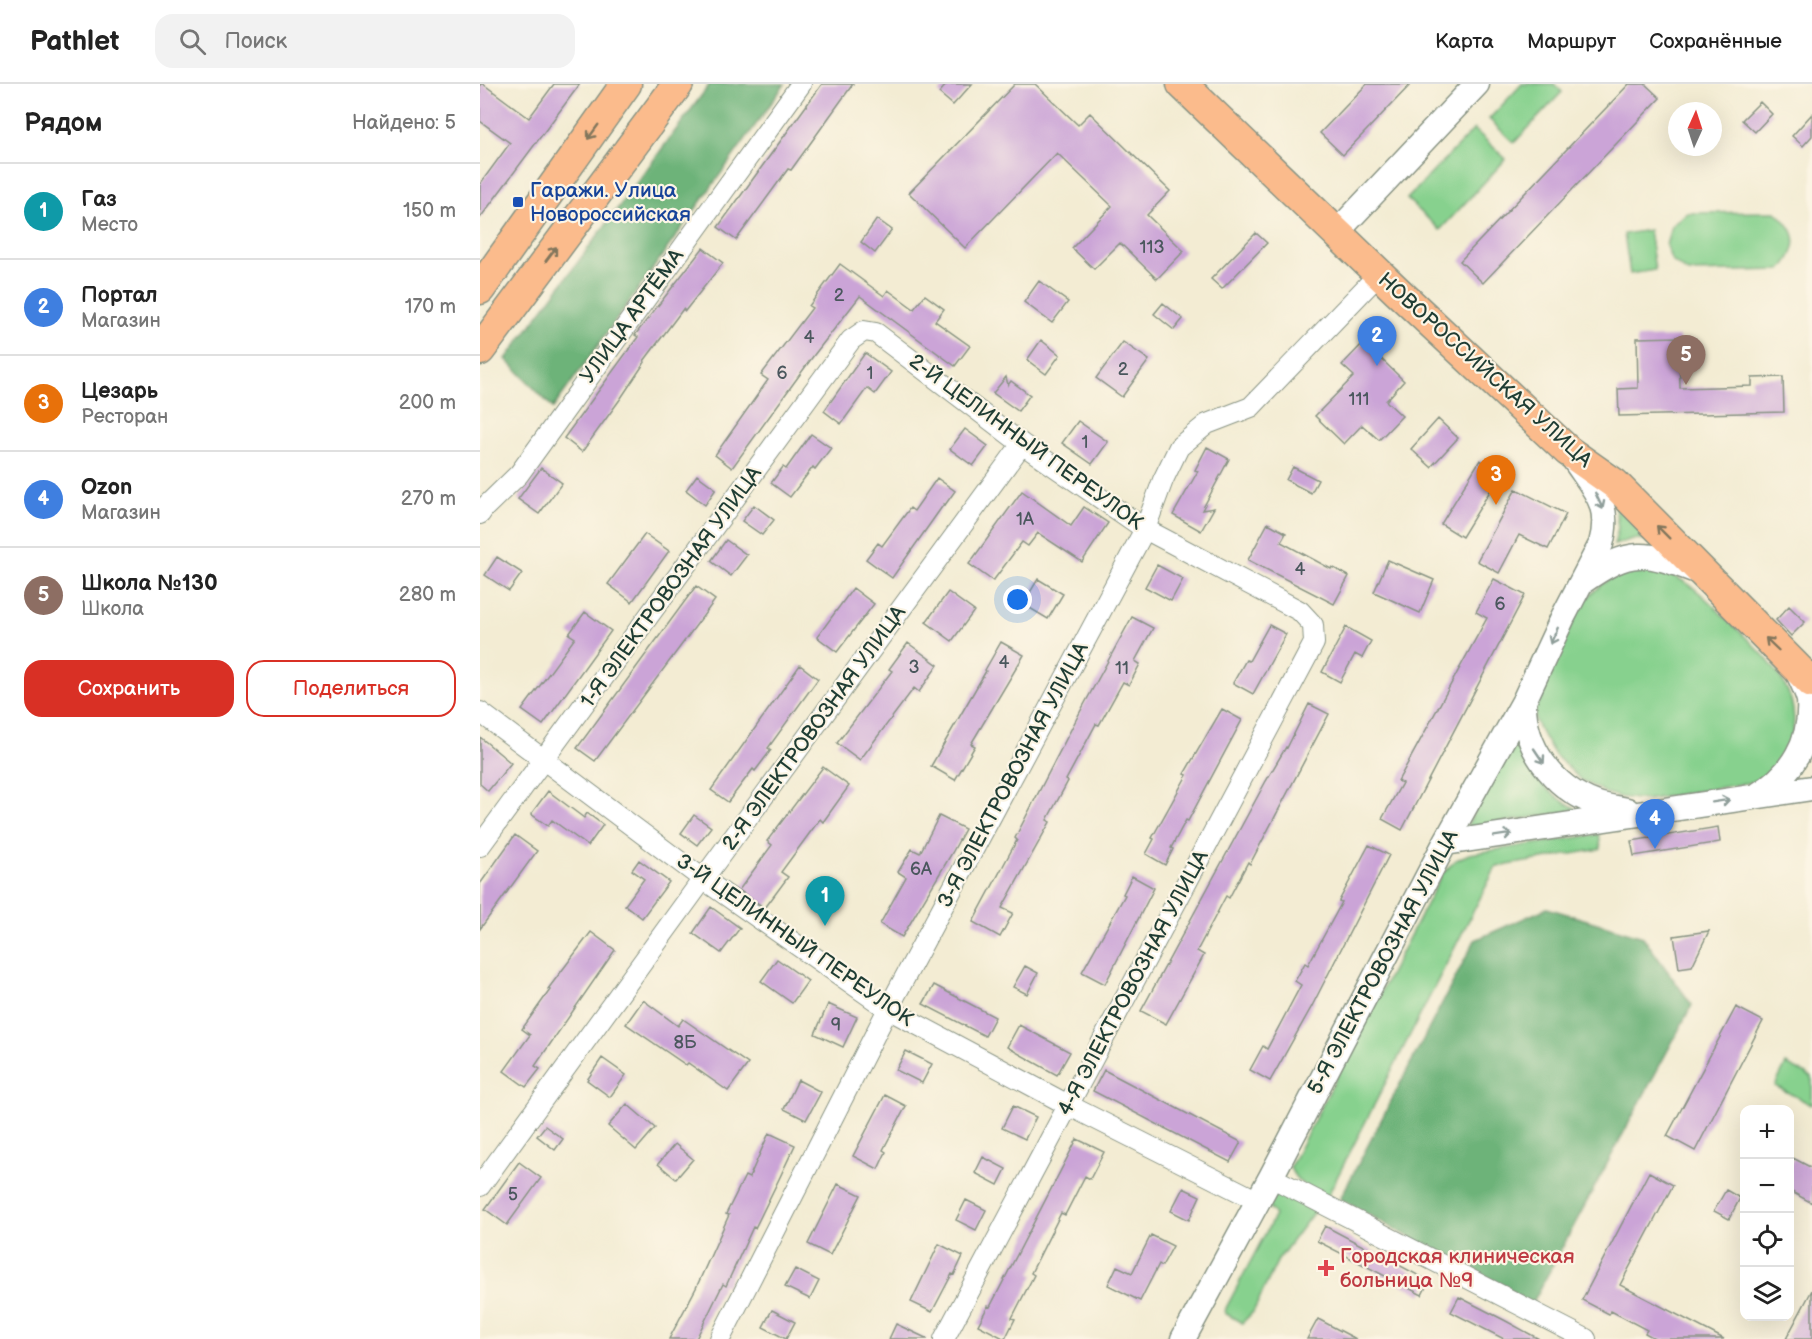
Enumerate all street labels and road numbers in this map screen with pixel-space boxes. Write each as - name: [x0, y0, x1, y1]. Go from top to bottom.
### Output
- street label: УЛИЦА АРТЁМА: [575, 244, 689, 388]
- street label: НОВОРОССИЙСКАЯ УЛИЦА: [1373, 267, 1597, 473]
- street label: 2-Й ЦЕЛИННЫЙ ПЕРЕУЛОК: [904, 349, 1148, 536]
- street label: 1-Я ЭЛЕКТРОВОЗНАЯ УЛИЦА: [575, 461, 767, 712]
- street label: 2-Я ЭЛЕКТРОВОЗНАЯ УЛИЦА: [717, 601, 911, 855]
- street label: 3-Я ЭЛЕКТРОВОЗНАЯ УЛИЦА: [932, 638, 1094, 912]
- street label: 5-Я ЭЛЕКТРОВОЗНАЯ УЛИЦА: [1302, 825, 1464, 1099]
- street label: 4-Я ЭЛЕКТРОВОЗНАЯ УЛИЦА: [1052, 846, 1214, 1120]
- street label: 3-Й ЦЕЛИННЫЙ ПЕРЕУЛОК: [672, 848, 919, 1032]

